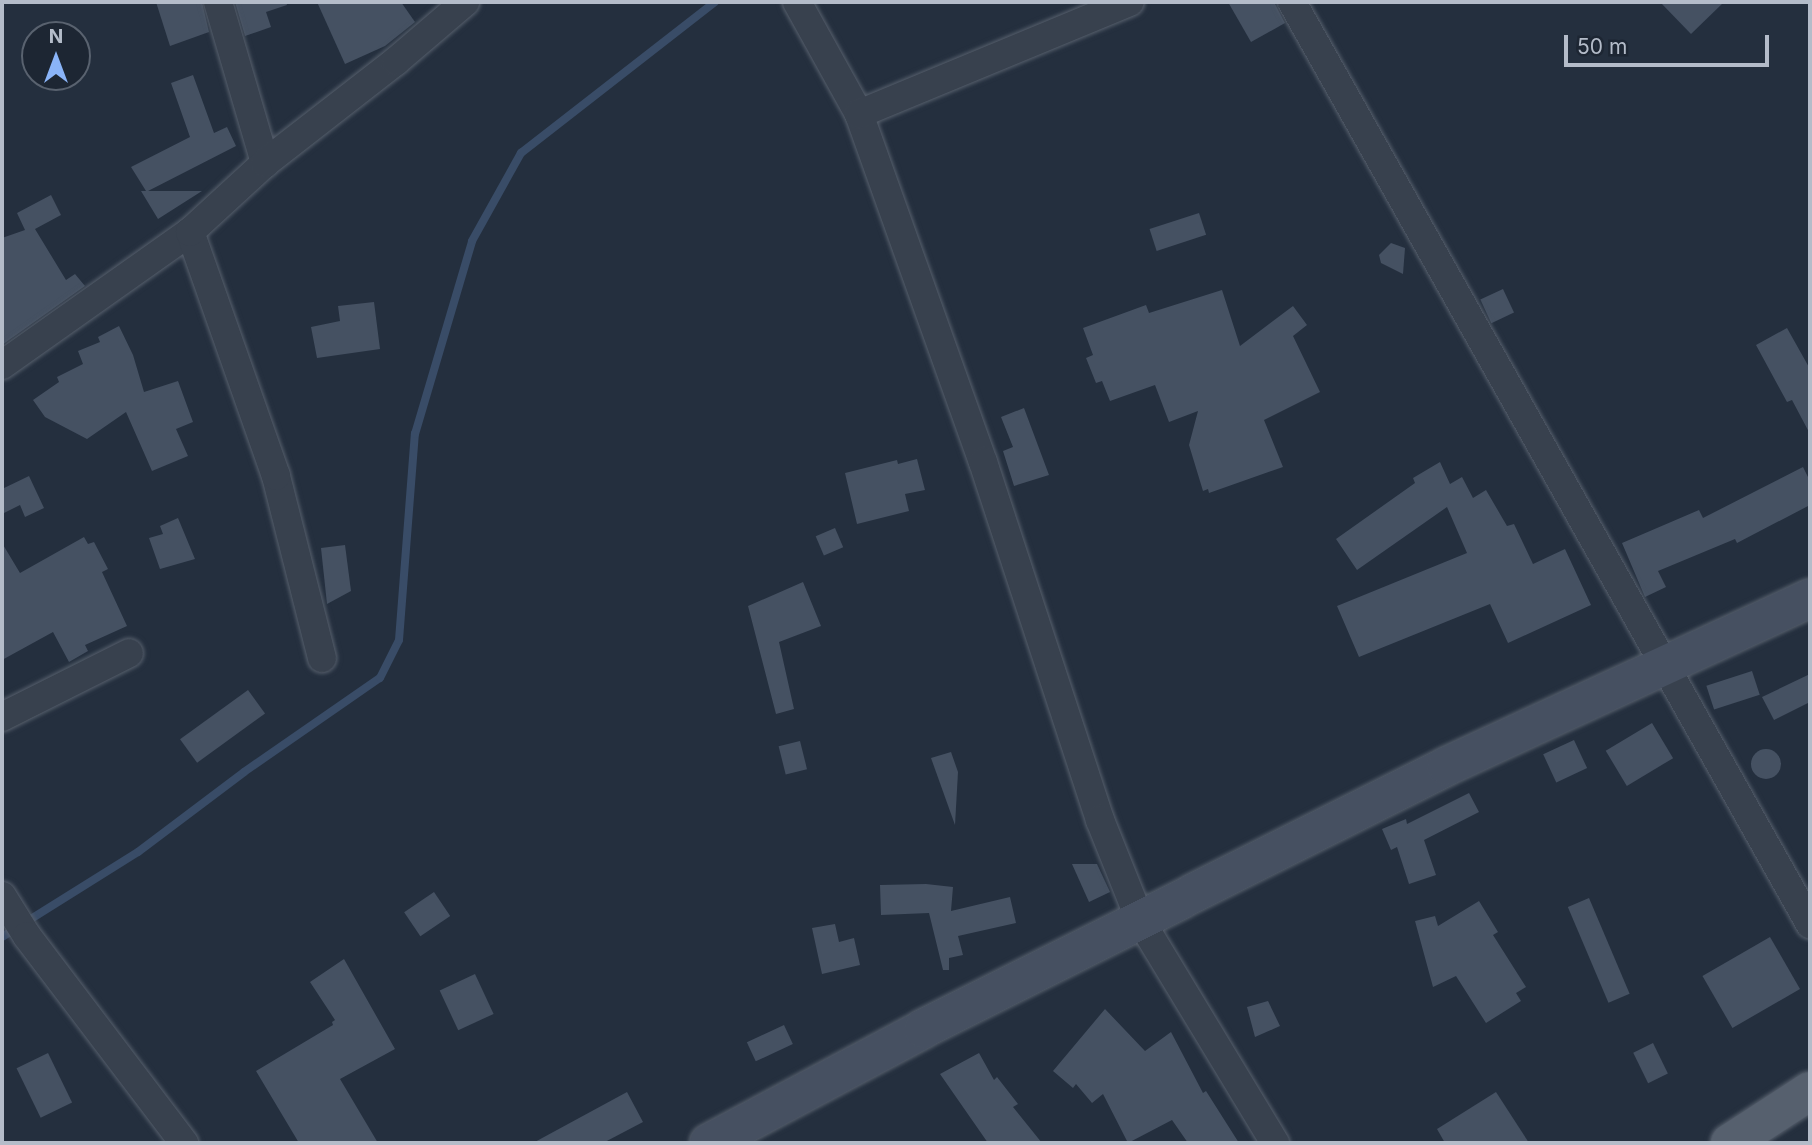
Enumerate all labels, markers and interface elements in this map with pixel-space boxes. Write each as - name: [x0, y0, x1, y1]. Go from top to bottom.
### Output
- north arrow: [21, 21, 91, 91]
- scale bar: [1567, 21, 1772, 65]
- text: N: [49, 25, 63, 48]
- text: 50 m: [1577, 34, 1627, 59]

